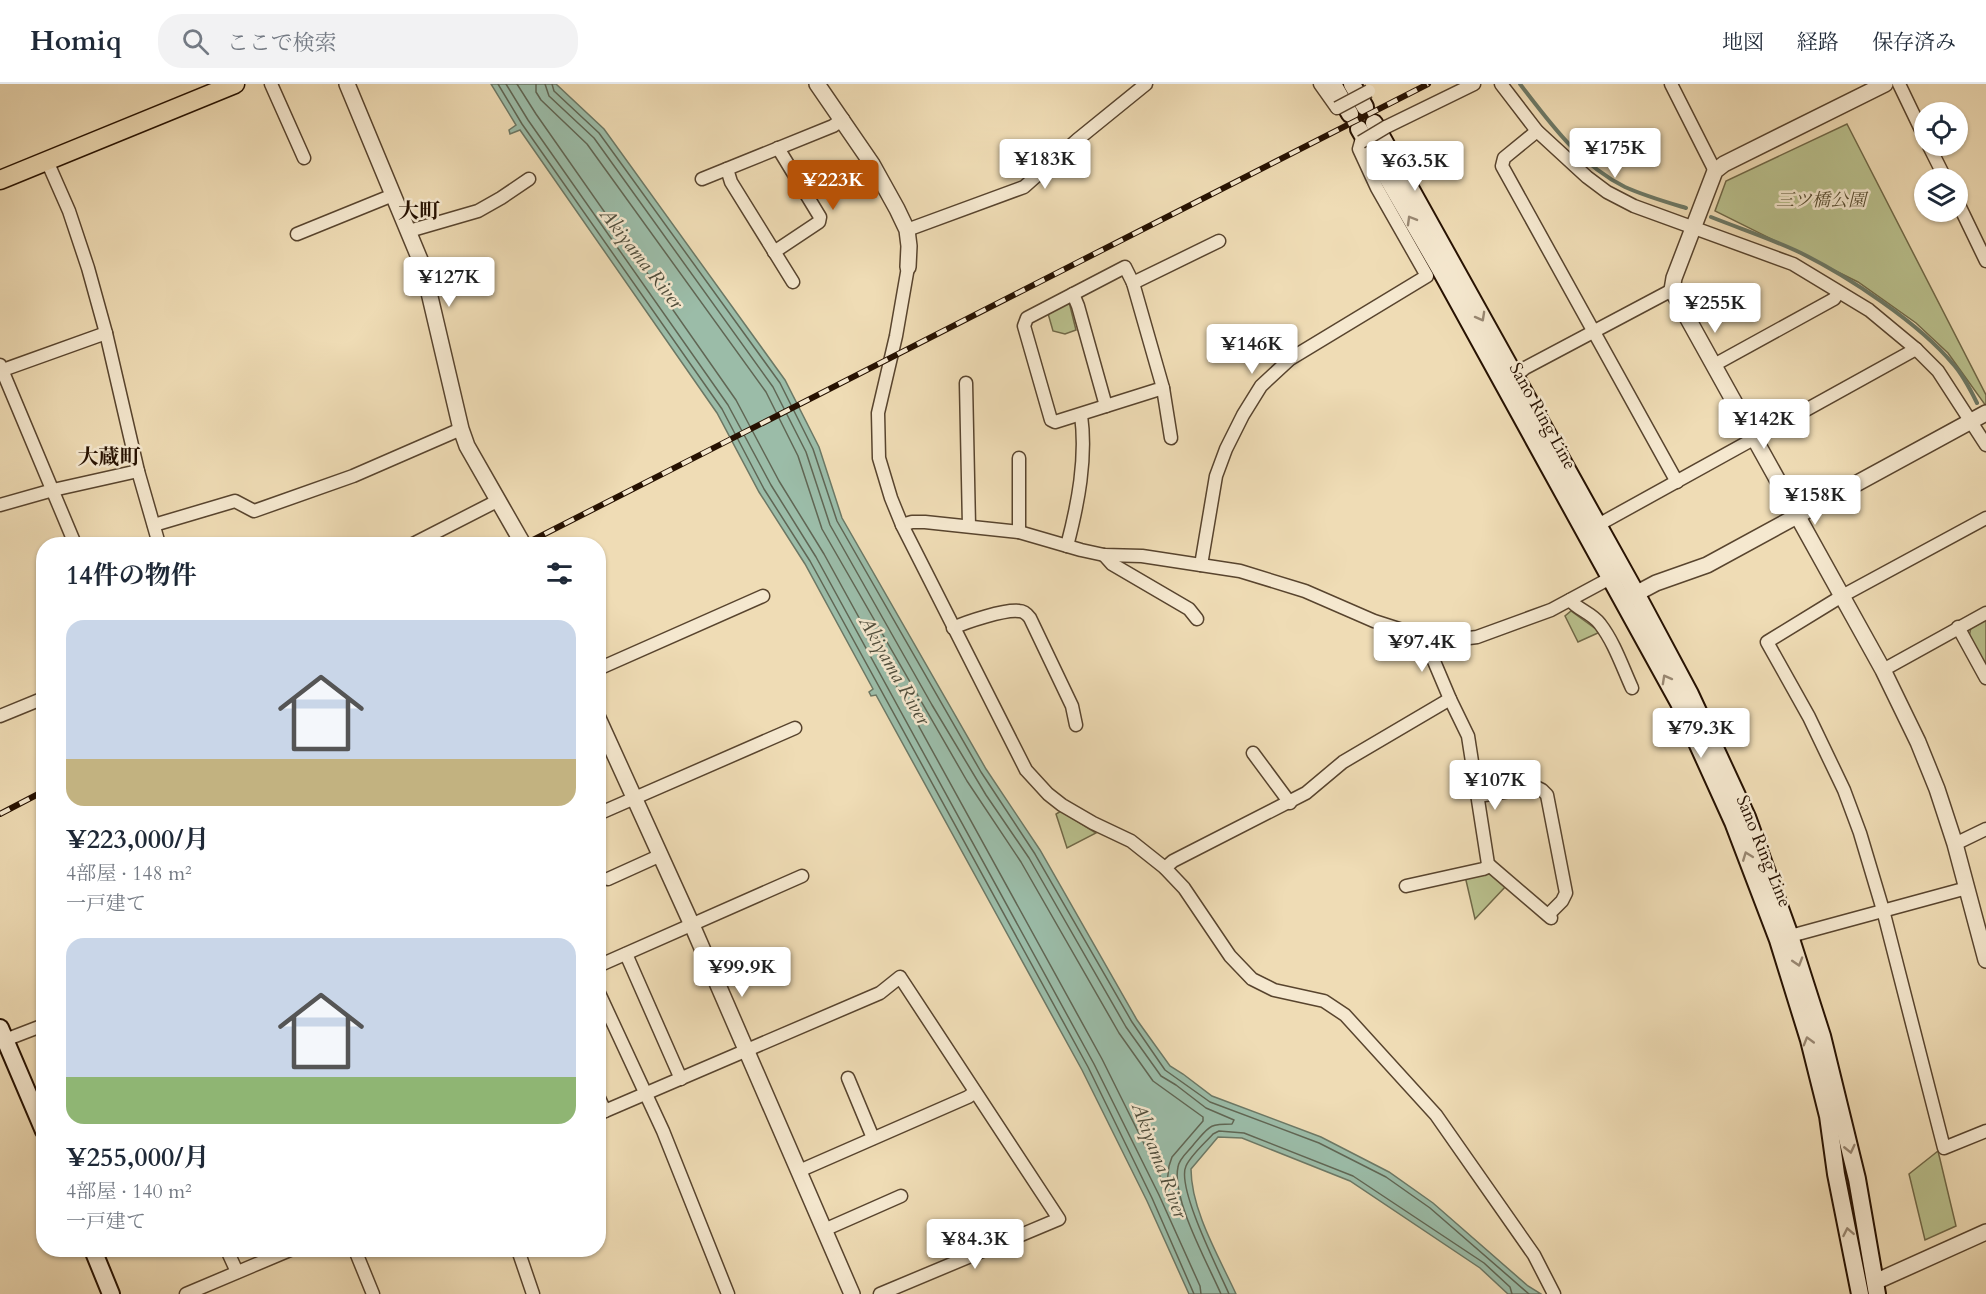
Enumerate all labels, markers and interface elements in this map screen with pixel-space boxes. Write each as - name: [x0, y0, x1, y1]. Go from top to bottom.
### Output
- search box: [158, 14, 578, 68]
- text: Homiq: [30, 22, 122, 60]
- icon: search: [179, 25, 212, 58]
- text: ここで検索: [227, 28, 337, 58]
- text: 地図: [1722, 28, 1764, 57]
- text: 経路: [1797, 28, 1839, 57]
- text: 保存済み: [1872, 28, 1956, 57]
- map controls: [1914, 102, 1968, 222]
- button: locate: [1914, 102, 1968, 156]
- pin: ¥175K: [1573, 128, 1657, 179]
- text: ¥175K: [1584, 134, 1646, 161]
- pin: ¥183K: [1003, 139, 1087, 190]
- pin: ¥63.5K: [1366, 141, 1464, 192]
- text: ¥183K: [1014, 145, 1076, 172]
- text: ¥63.5K: [1381, 147, 1449, 174]
- pin: ¥223K: [791, 160, 875, 211]
- text: ¥223K: [802, 166, 864, 193]
- button: layers: [1914, 168, 1968, 222]
- park label: 三ツ橋公園: [1776, 188, 1869, 213]
- district label: 大町: [398, 197, 440, 226]
- water label: Akiyama River: [593, 201, 691, 316]
- one-way arrow: [1407, 216, 1419, 227]
- pin: ¥127K: [407, 257, 491, 308]
- text: ¥127K: [418, 263, 480, 290]
- pin: ¥255K: [1673, 283, 1757, 334]
- text: ¥255K: [1684, 289, 1746, 316]
- one-way arrow: [1474, 311, 1485, 321]
- pin: ¥146K: [1210, 324, 1294, 375]
- text: ¥146K: [1221, 330, 1283, 357]
- street label: Sano Ring Line: [1503, 358, 1582, 474]
- pin: ¥142K: [1722, 399, 1806, 450]
- text: ¥142K: [1733, 405, 1795, 432]
- district label: 大蔵町: [78, 443, 141, 472]
- pin: ¥158K: [1773, 475, 1857, 526]
- text: ¥158K: [1784, 481, 1846, 508]
- icon: filters: [543, 557, 576, 590]
- text: 14件の物件: [66, 558, 197, 593]
- water label: Akiyama River: [852, 610, 938, 731]
- pin: ¥97.4K: [1373, 622, 1471, 673]
- text: ¥97.4K: [1388, 628, 1456, 655]
- icon: home: [267, 659, 375, 767]
- one-way arrow: [1662, 674, 1673, 685]
- pin: ¥79.3K: [1652, 708, 1750, 759]
- text: ¥79.3K: [1667, 714, 1735, 741]
- pin: ¥107K: [1453, 760, 1537, 811]
- text: ¥107K: [1464, 766, 1526, 793]
- street label: Sano Ring Line: [1730, 792, 1797, 911]
- text: ¥223,000/月: [66, 822, 209, 857]
- one-way arrow: [1741, 851, 1754, 862]
- text: 4部屋 · 148 m²: [66, 860, 192, 887]
- text: 一戸建て: [66, 890, 146, 917]
- pin: ¥99.9K: [693, 947, 791, 998]
- text: ¥99.9K: [708, 953, 776, 980]
- one-way arrow: [1791, 956, 1803, 967]
- icon: home: [267, 977, 375, 1085]
- one-way arrow: [1803, 1036, 1816, 1046]
- water label: Akiyama River: [1125, 1097, 1195, 1223]
- text: ¥255,000/月: [66, 1140, 209, 1175]
- one-way arrow: [1843, 1144, 1856, 1154]
- text: 4部屋 · 140 m²: [66, 1178, 192, 1205]
- text: 一戸建て: [66, 1208, 146, 1235]
- pin: ¥84.3K: [926, 1219, 1024, 1270]
- text: ¥84.3K: [941, 1225, 1009, 1252]
- one-way arrow: [1842, 1227, 1855, 1237]

